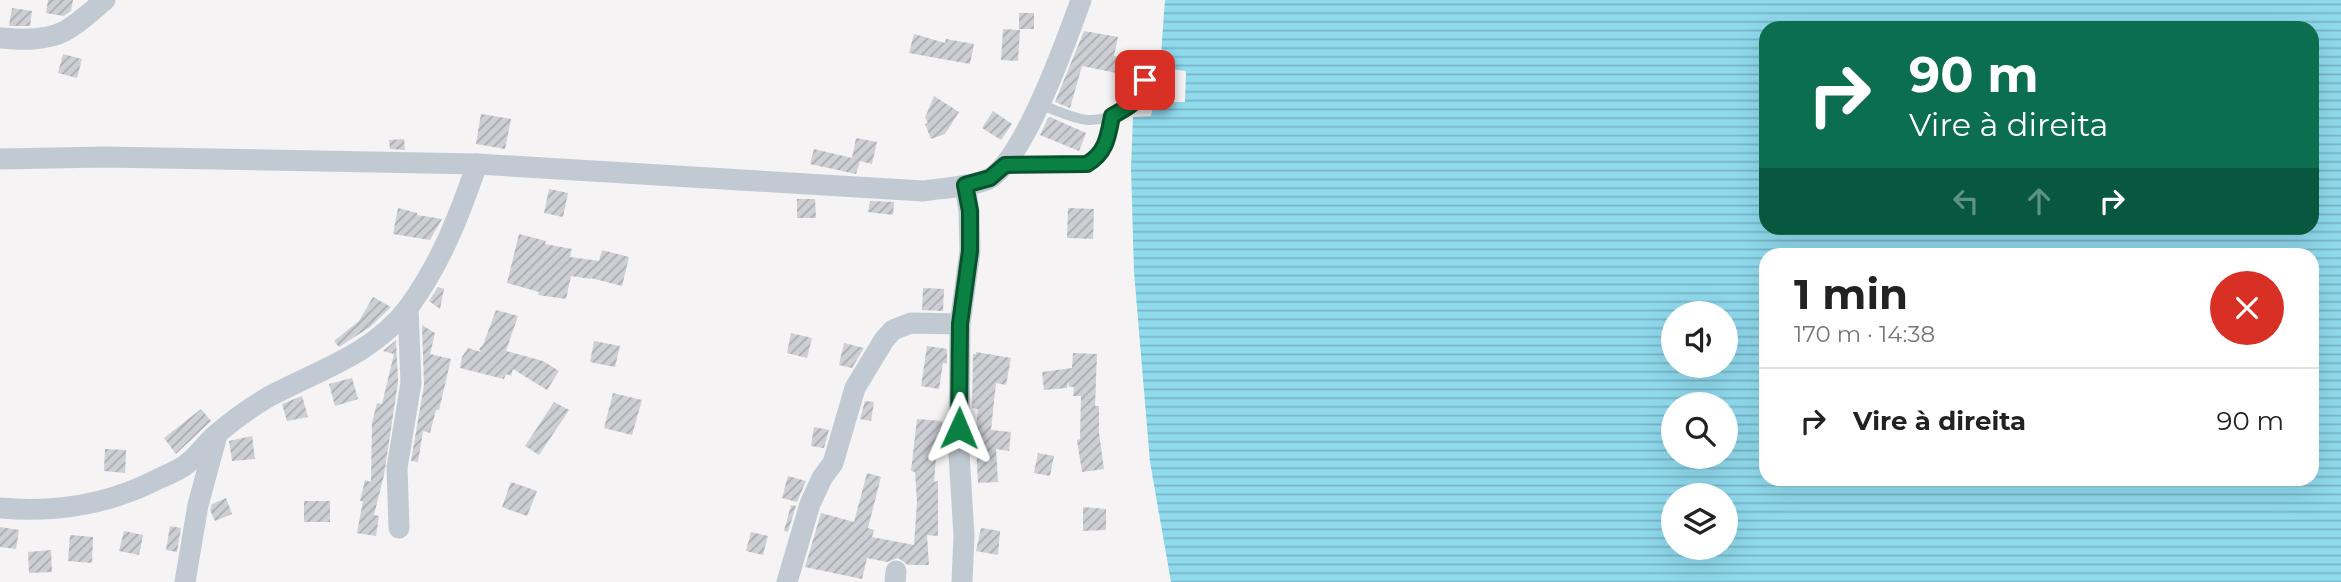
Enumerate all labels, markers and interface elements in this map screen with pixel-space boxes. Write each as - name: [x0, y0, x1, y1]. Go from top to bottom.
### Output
- text: 90 m: [1909, 45, 2039, 104]
- icon: right: [1794, 49, 1885, 140]
- pin: [1115, 50, 1175, 110]
- icon: arrive: [1126, 61, 1164, 99]
- text: Vire à direita: [1909, 105, 2108, 144]
- icon: left: [1947, 182, 1985, 220]
- icon: ahead: [2020, 182, 2058, 220]
- icon: right: [2093, 182, 2131, 220]
- text: 1 min: [1794, 268, 1908, 320]
- button: close: [2210, 271, 2284, 345]
- map controls: [1661, 301, 1738, 560]
- button: sound: [1661, 301, 1738, 378]
- text: 170 m · 14:38: [1794, 320, 1935, 348]
- position arrow: [922, 391, 996, 465]
- button: search: [1661, 392, 1738, 469]
- icon: right: [1794, 402, 1832, 440]
- text: Vire à direita: [1853, 405, 2026, 437]
- text: 90 m: [2217, 405, 2284, 437]
- button: layers: [1661, 483, 1738, 560]

